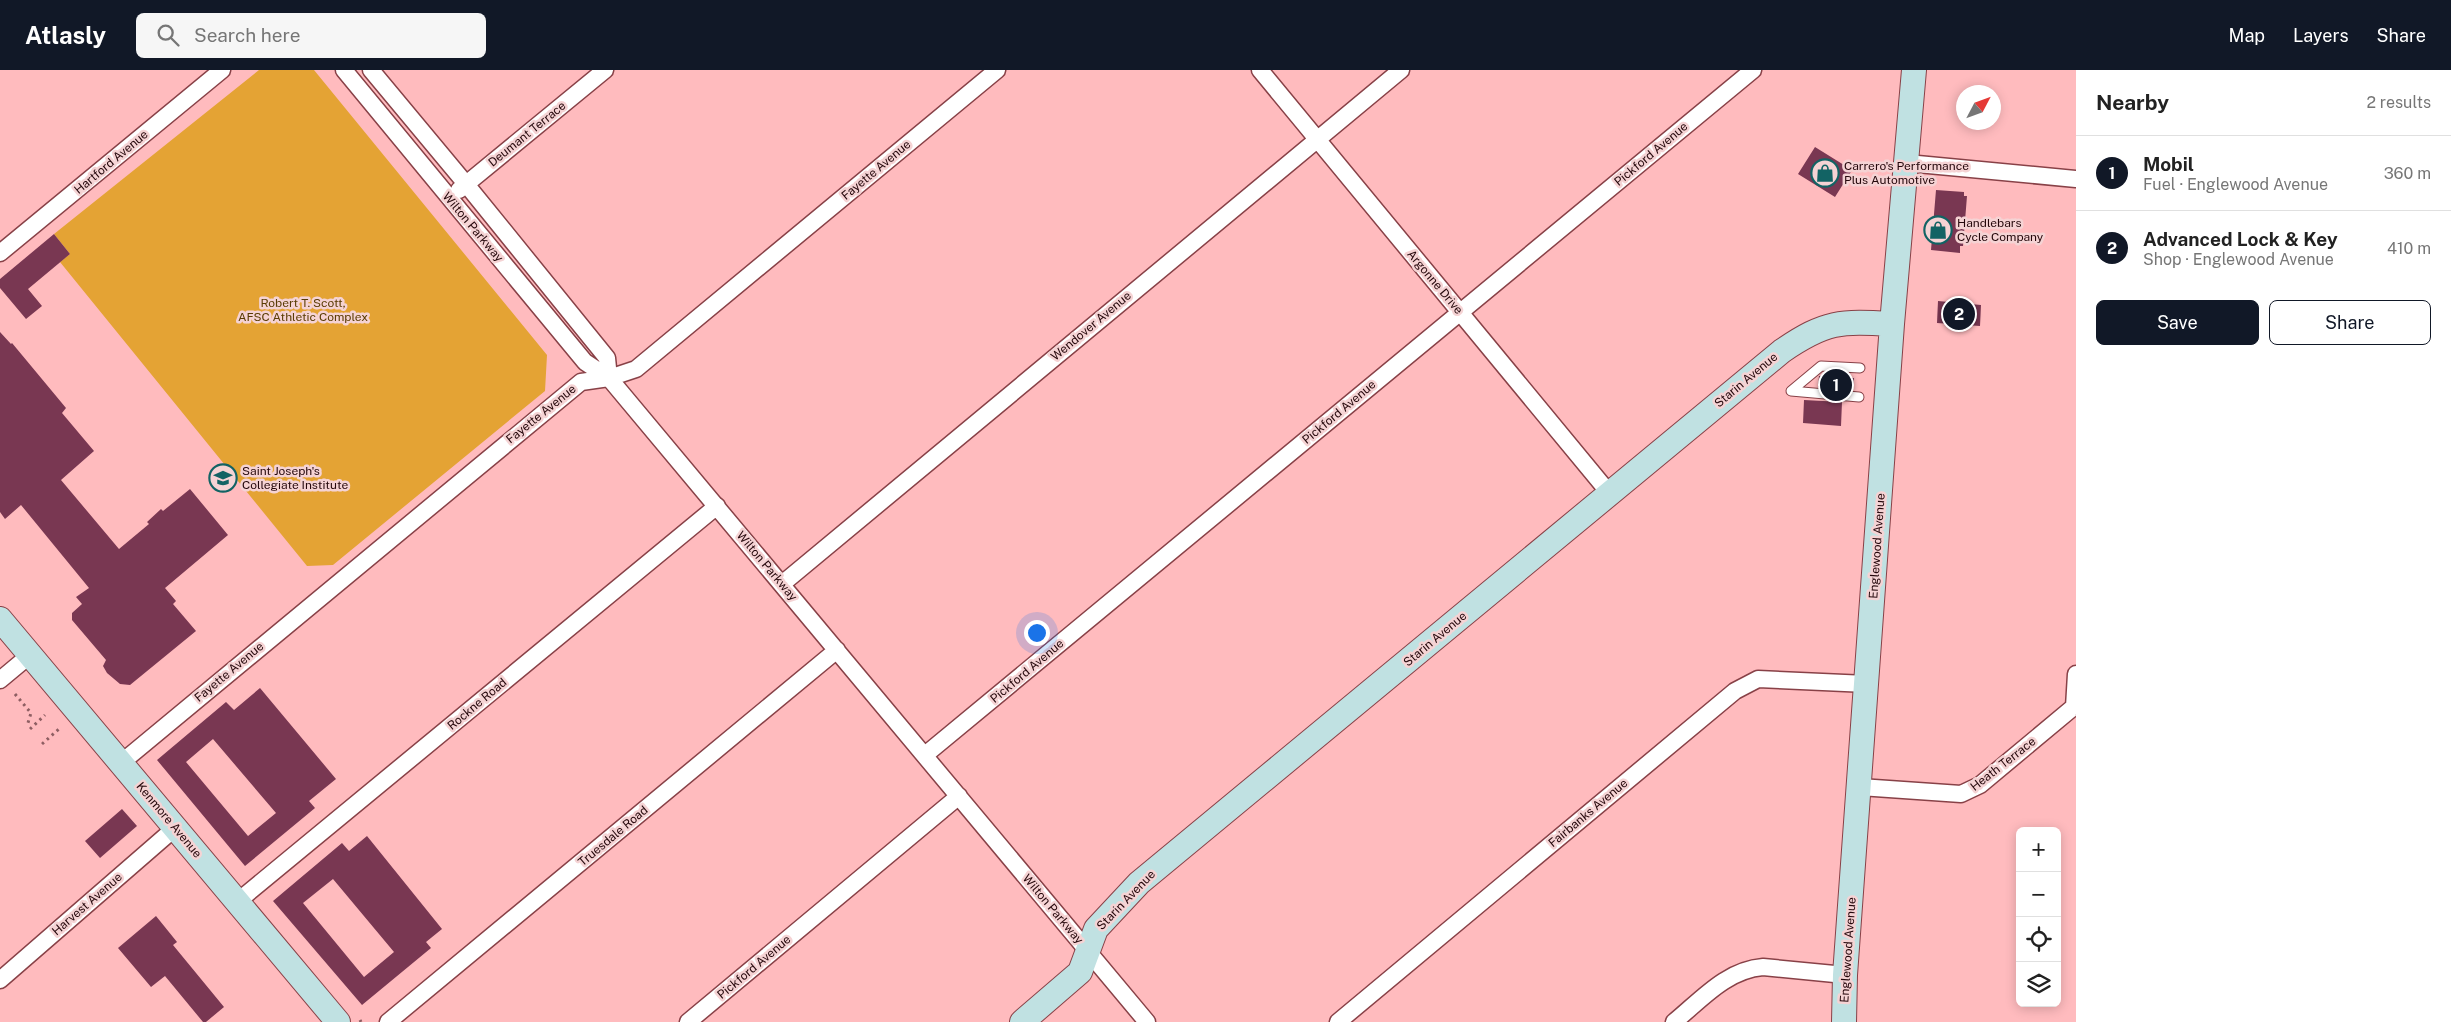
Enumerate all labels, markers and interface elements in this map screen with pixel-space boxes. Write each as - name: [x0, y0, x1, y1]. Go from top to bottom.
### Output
- search box: [136, 13, 486, 58]
- text: Atlasly: [25, 21, 106, 49]
- icon: search: [154, 21, 182, 49]
- text: Search here: [194, 24, 301, 46]
- text: Map: [2229, 25, 2265, 46]
- text: Layers: [2293, 25, 2349, 46]
- text: Share: [2377, 25, 2426, 46]
- north arrow: [1956, 85, 2001, 130]
- text: Nearby: [2096, 90, 2169, 115]
- text: 2 results: [2366, 93, 2431, 112]
- street label: Deumant Terrace: [485, 98, 569, 170]
- street label: Pickford Avenue: [1612, 119, 1691, 189]
- street label: Hartford Avenue: [71, 127, 151, 197]
- street label: Fayette Avenue: [839, 137, 913, 203]
- text: Mobil: [2143, 153, 2194, 175]
- shop icon: Carrero's Performance Plus Automotive: [1810, 158, 1840, 188]
- place label: Carrero's Performance Plus Automotive: [1844, 159, 1969, 187]
- text: 1: [2109, 164, 2115, 183]
- text: 360 m: [2384, 164, 2431, 183]
- text: Fuel · Englewood Avenue: [2143, 175, 2328, 194]
- street label: Wilton Parkway: [440, 189, 507, 265]
- shop icon: Handlebars Cycle Company: [1923, 215, 1953, 245]
- place label: Handlebars Cycle Company: [1957, 216, 2044, 244]
- text: Advanced Lock & Key: [2143, 228, 2338, 250]
- text: 2: [2107, 239, 2117, 258]
- text: 410 m: [2387, 239, 2431, 258]
- street label: Argonne Drive: [1404, 247, 1466, 317]
- text: Shop · Englewood Avenue: [2143, 250, 2334, 269]
- street label: Wendover Avenue: [1048, 288, 1134, 364]
- pin: 2: [1943, 295, 1975, 333]
- park label: Robert T. Scott, AFSC Athletic Complex: [238, 296, 368, 324]
- button: Save: [2096, 300, 2259, 345]
- button: Share: [2269, 300, 2431, 345]
- street label: Starin Avenue: [1712, 349, 1780, 410]
- pin: 1: [1820, 366, 1852, 404]
- street label: Pickford Avenue: [1300, 377, 1379, 447]
- street label: Fayette Avenue: [503, 381, 579, 446]
- school or university icon: Saint Joseph's Collegiate Institute: [208, 463, 238, 493]
- place label: Saint Joseph's Collegiate Institute: [242, 464, 348, 492]
- street label: Englewood Avenue: [1866, 493, 1888, 599]
- street label: Wilton Parkway: [734, 528, 801, 604]
- street label: Starin Avenue: [1401, 608, 1469, 669]
- your location: [1024, 620, 1050, 646]
- street label: Pickford Avenue: [988, 636, 1067, 706]
- street label: Fayette Avenue: [192, 639, 266, 705]
- street label: Rockne Road: [445, 675, 509, 733]
- street label: Heath Terrace: [1968, 734, 2039, 794]
- street label: Fairbanks Avenue: [1546, 776, 1630, 850]
- street label: Kenmore Avenue: [133, 779, 205, 861]
- street label: Truesdale Road: [575, 803, 651, 869]
- map controls: [2016, 827, 2061, 1007]
- button: +: [2016, 827, 2061, 872]
- street label: Starin Avenue: [1094, 867, 1158, 933]
- street label: Harvest Avenue: [49, 870, 125, 938]
- street label: Wilton Parkway: [1020, 871, 1087, 947]
- button: −: [2016, 872, 2061, 917]
- street label: Englewood Avenue: [1837, 897, 1859, 1003]
- button: locate: [2016, 917, 2061, 962]
- street label: Pickford Avenue: [715, 932, 794, 1002]
- button: layers: [2016, 962, 2061, 1007]

